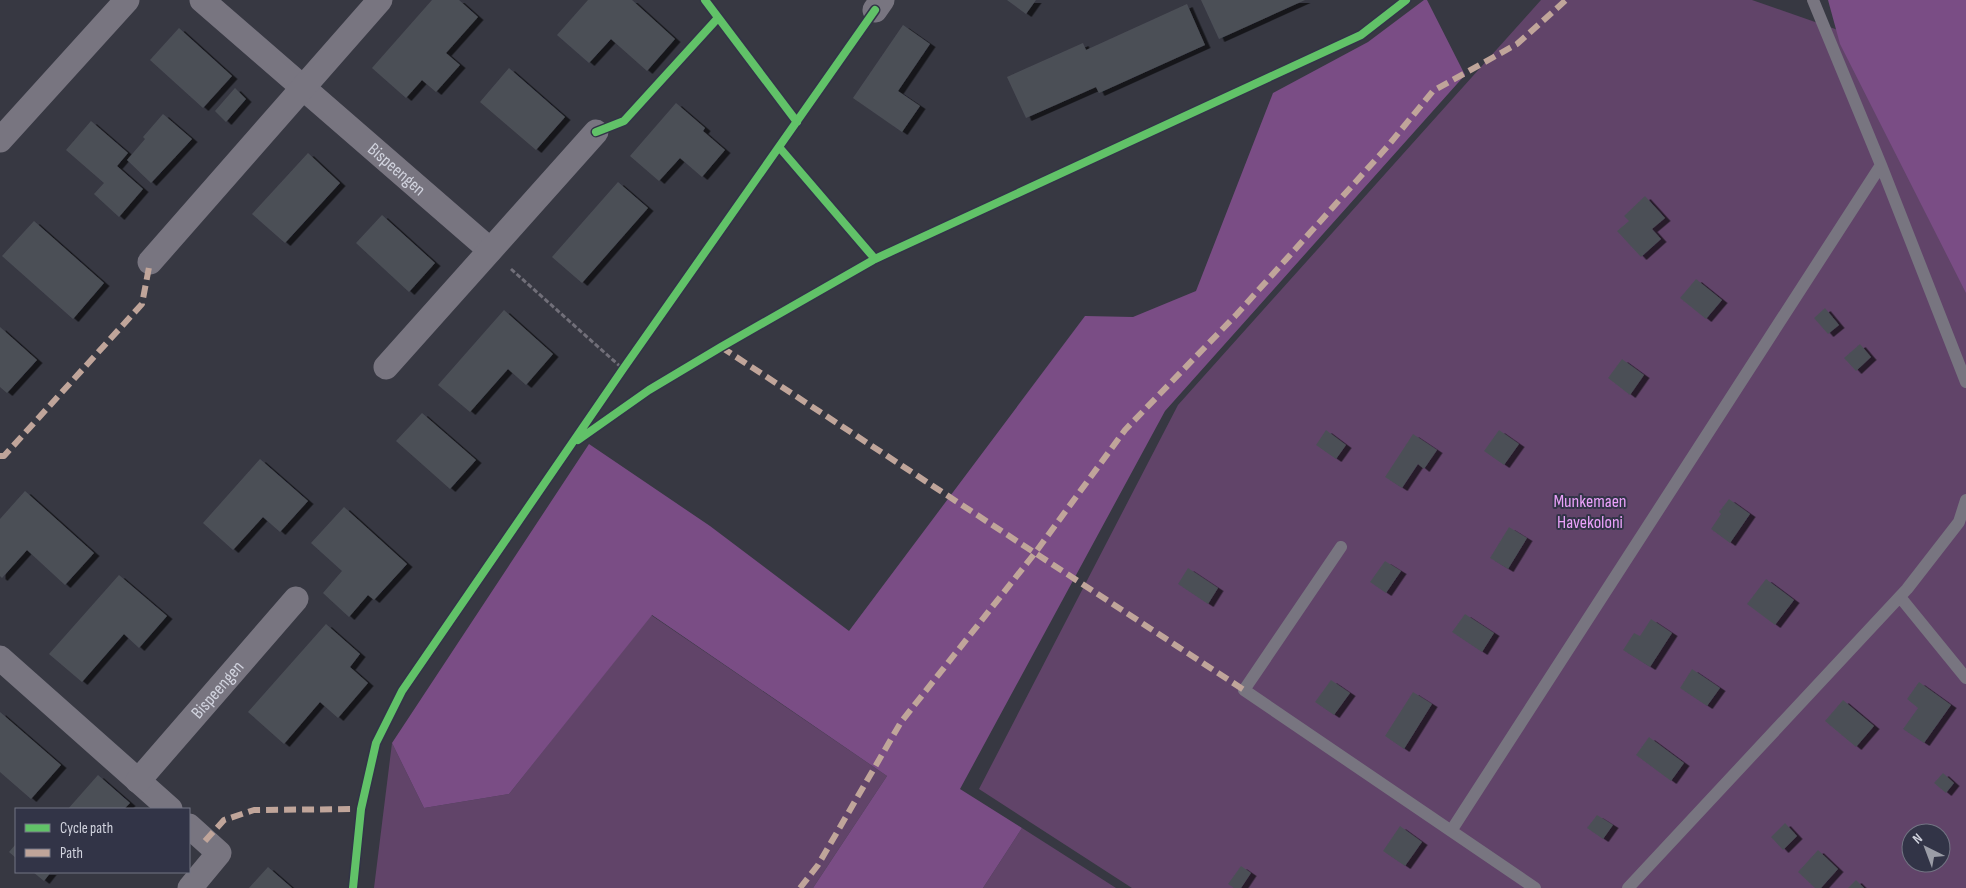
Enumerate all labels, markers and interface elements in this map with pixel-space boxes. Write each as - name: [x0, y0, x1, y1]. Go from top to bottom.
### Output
- street label: Bispeengen: [364, 138, 430, 200]
- park label: Munkemaen Havekoloni: [1553, 491, 1627, 533]
- street label: Bispeengen: [187, 656, 248, 723]
- legend: [15, 808, 190, 873]
- text: Cycle path: [60, 819, 113, 838]
- north arrow: [1901, 823, 1951, 873]
- text: N: [1909, 830, 1926, 848]
- text: Path: [60, 844, 83, 863]

